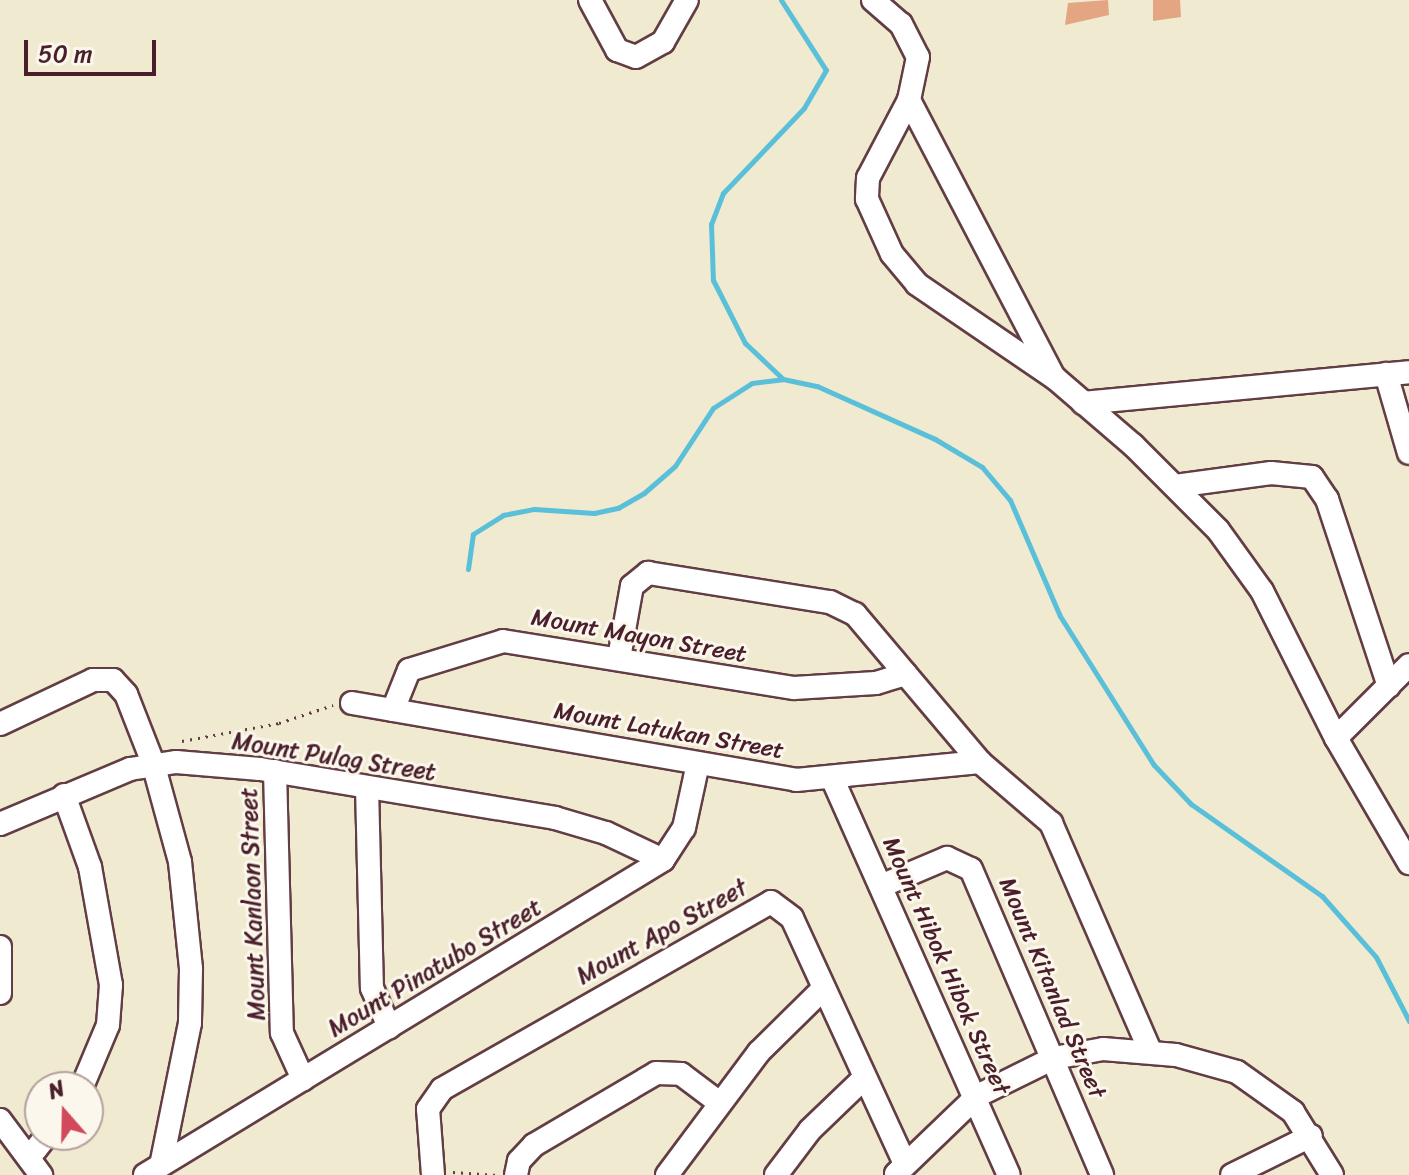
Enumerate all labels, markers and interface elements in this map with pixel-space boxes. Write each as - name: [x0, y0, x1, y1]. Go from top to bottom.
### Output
- scale bar: [28, 24, 160, 74]
- text: 50 m: [38, 33, 93, 75]
- street label: Mount Mayon Street: [528, 603, 750, 669]
- street label: Mount Latukan Street: [551, 696, 787, 766]
- street label: Mount Pulag Street: [229, 726, 439, 788]
- street label: Mount Kanlaon Street: [235, 787, 271, 1021]
- street label: Mount Hibok Hibok Street: [876, 832, 1016, 1100]
- street label: Mount Apo Street: [572, 873, 752, 991]
- street label: Mount Kitanlad Street: [992, 873, 1112, 1103]
- street label: Mount Pinatubo Street: [323, 893, 547, 1043]
- text: N: [42, 1069, 70, 1111]
- north arrow: [24, 1071, 104, 1151]

